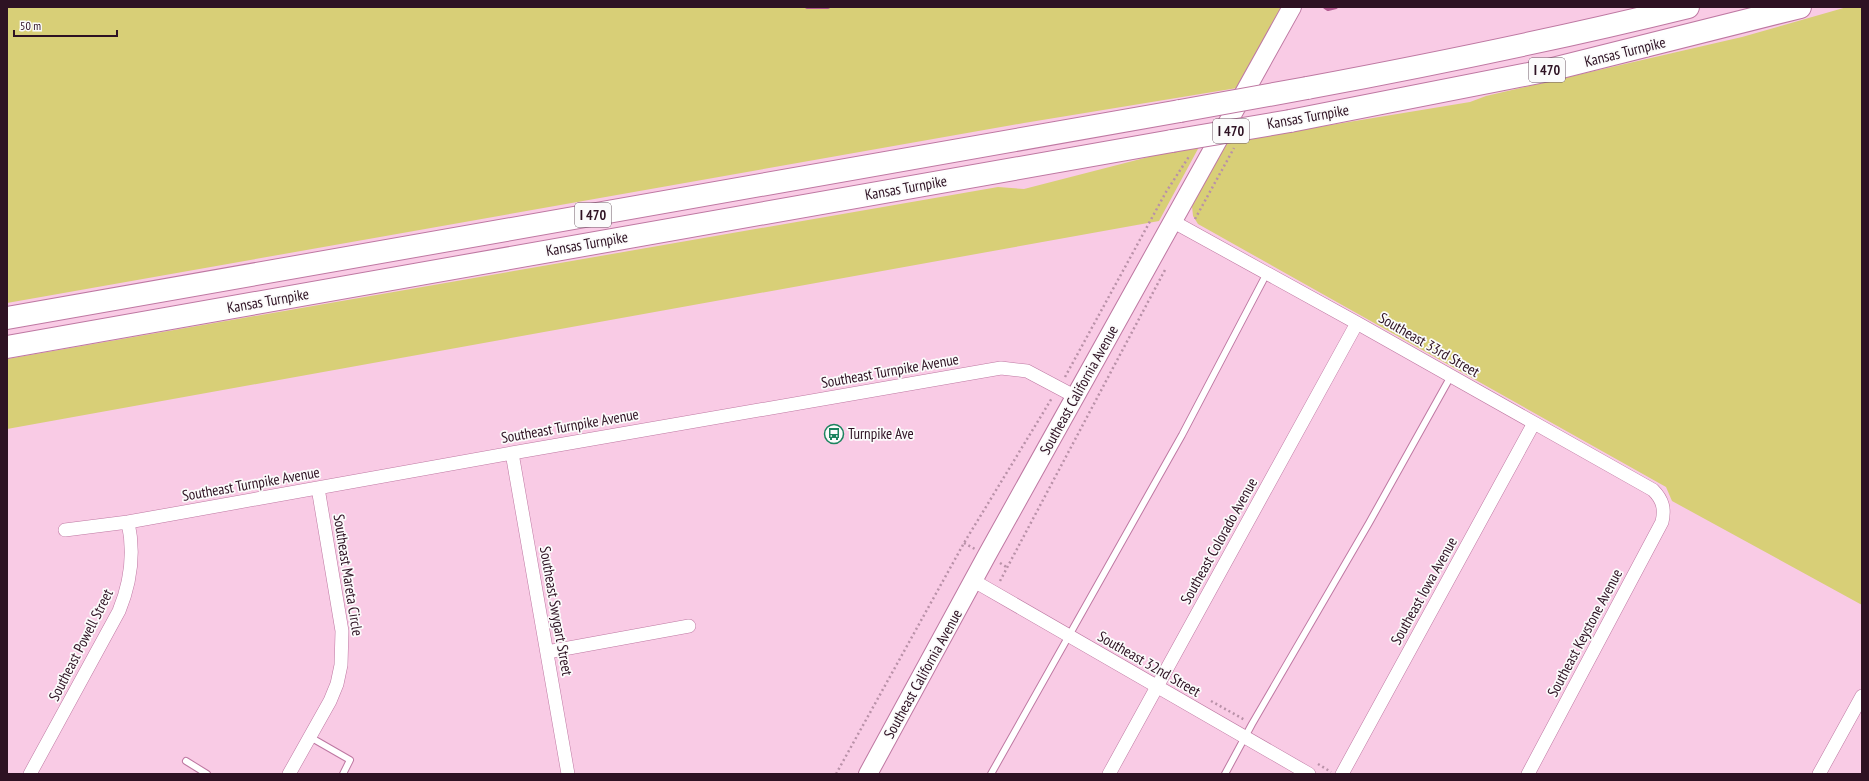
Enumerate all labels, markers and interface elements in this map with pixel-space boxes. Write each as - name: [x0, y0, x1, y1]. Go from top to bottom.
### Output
- scale bar: [14, 12, 117, 38]
- text: 50 m: [20, 18, 41, 33]
- street label: Kansas Turnpike: [1582, 32, 1667, 71]
- road number: I 470: [1529, 58, 1565, 82]
- street label: Kansas Turnpike: [1265, 100, 1350, 133]
- road number: I 470: [1213, 119, 1249, 143]
- street label: Kansas Turnpike: [863, 171, 948, 204]
- road number: I 470: [575, 203, 611, 227]
- street label: Kansas Turnpike: [544, 227, 629, 260]
- street label: Kansas Turnpike: [225, 284, 310, 317]
- street label: Southeast 33rd Street: [1376, 308, 1483, 381]
- street label: Southeast California Avenue: [1035, 322, 1122, 458]
- street label: Southeast Turnpike Avenue: [820, 349, 960, 392]
- street label: Southeast Turnpike Avenue: [500, 404, 640, 447]
- bus stop icon: Turnpike Ave: [823, 423, 845, 445]
- place label: Turnpike Ave: [848, 424, 914, 443]
- street label: Southeast Turnpike Avenue: [181, 462, 321, 505]
- street label: Southeast Colorado Avenue: [1176, 474, 1261, 607]
- street label: Southeast Mareta Circle: [329, 513, 368, 637]
- street label: Southeast Iowa Avenue: [1386, 534, 1461, 648]
- street label: Southeast Swygart Street: [536, 545, 577, 677]
- street label: Southeast Keystone Avenue: [1543, 566, 1626, 700]
- street label: Southeast Powell Street: [44, 585, 117, 704]
- street label: Southeast California Avenue: [879, 606, 966, 742]
- street label: Southeast 32nd Street: [1094, 626, 1204, 701]

